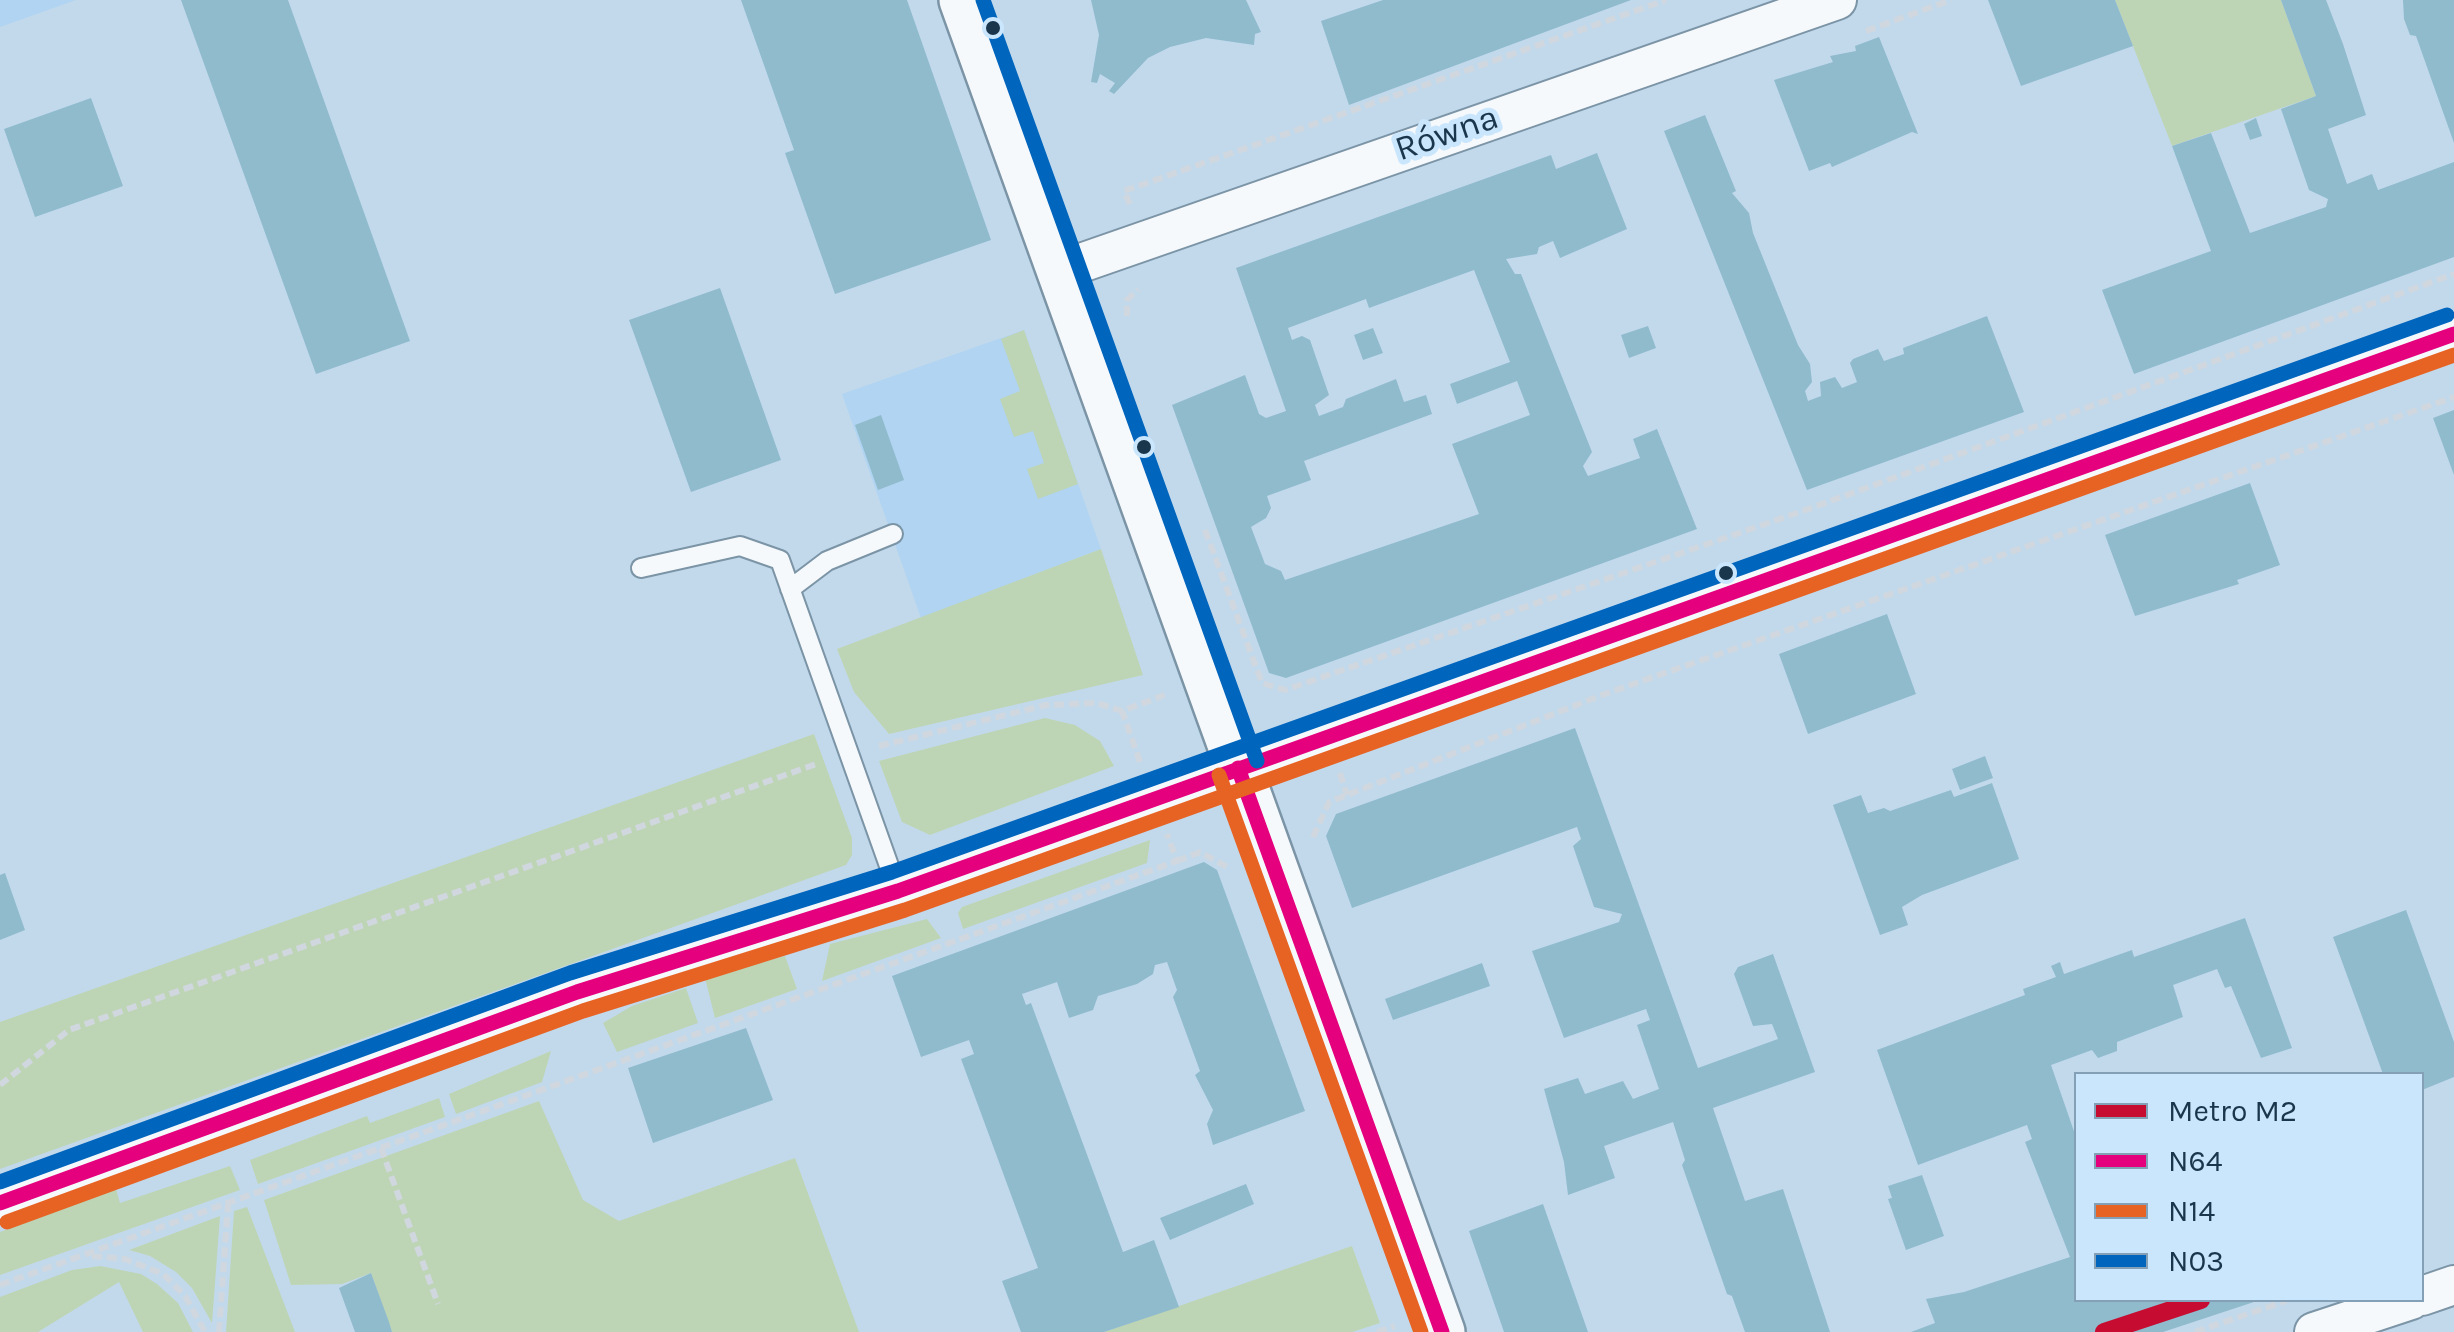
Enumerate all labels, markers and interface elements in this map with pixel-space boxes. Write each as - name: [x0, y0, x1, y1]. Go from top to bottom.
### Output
- unlabelled marker: [983, 18, 1003, 38]
- street label: Równa: [1390, 97, 1504, 171]
- unlabelled marker: [1134, 437, 1154, 457]
- unlabelled marker: [1716, 563, 1736, 583]
- legend: [2074, 1072, 2424, 1302]
- text: Metro M2: [2168, 1093, 2297, 1129]
- text: N64: [2168, 1143, 2222, 1179]
- text: N14: [2168, 1193, 2215, 1229]
- text: N03: [2168, 1243, 2224, 1279]

